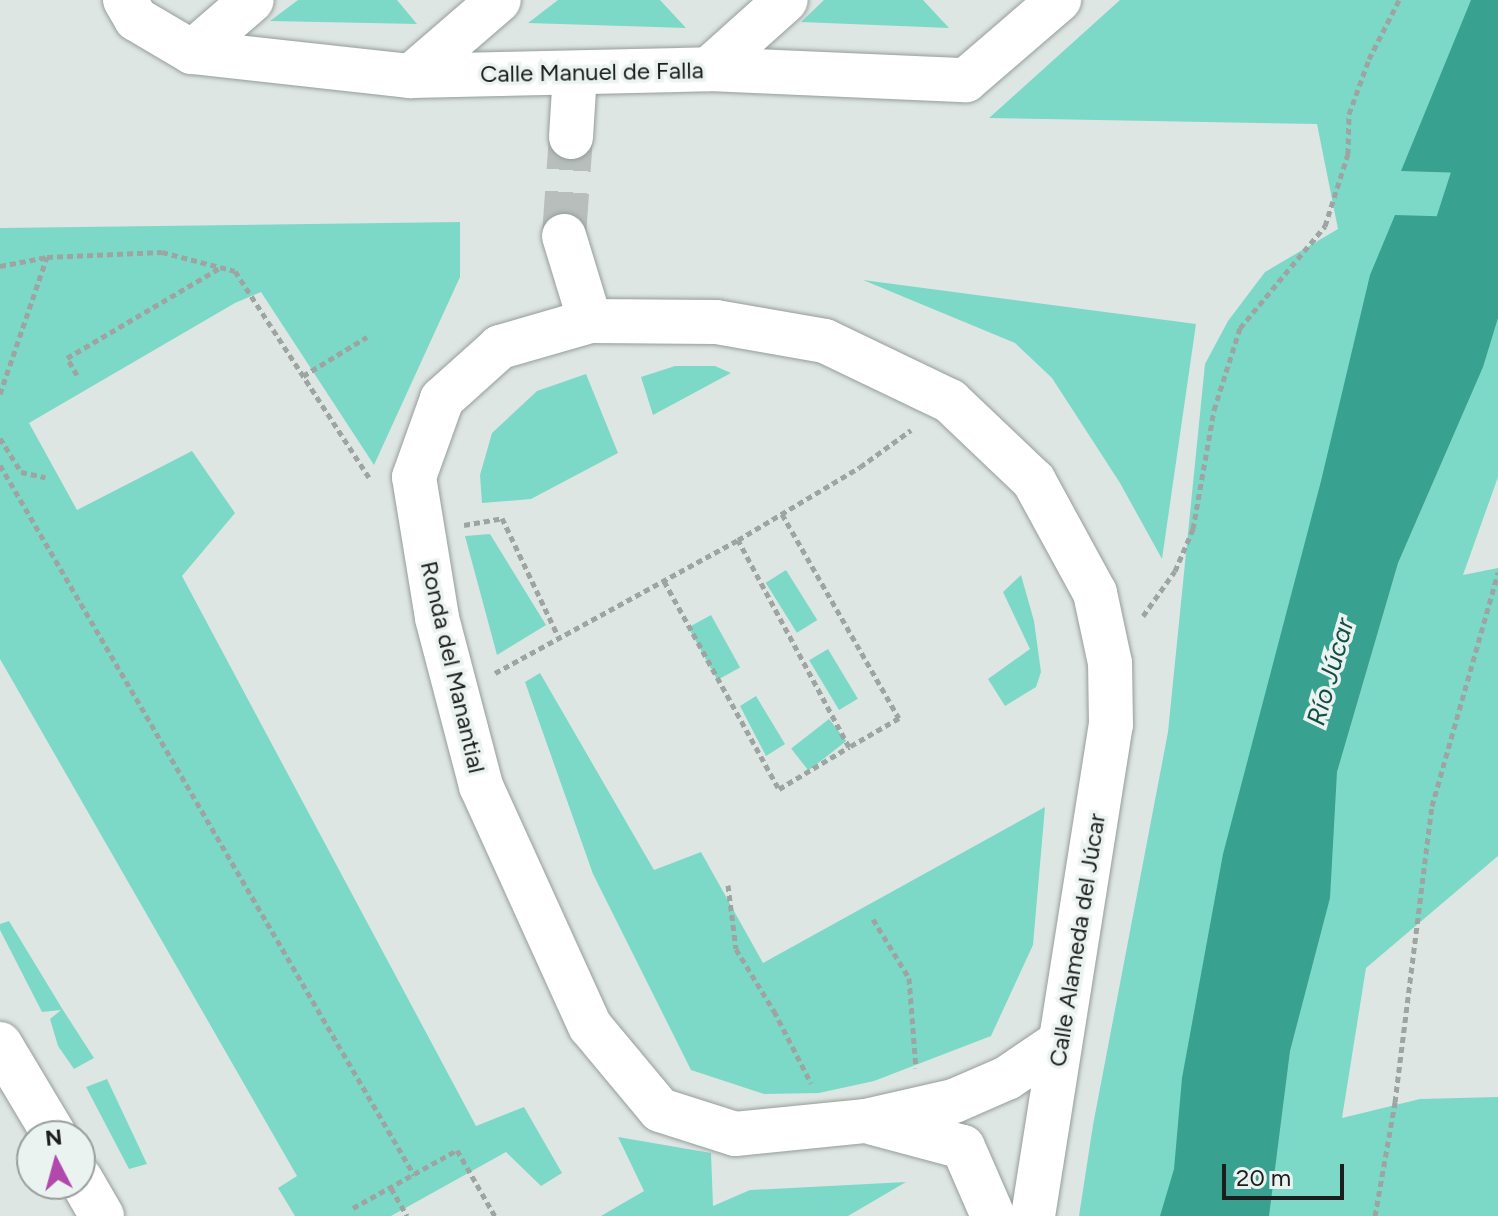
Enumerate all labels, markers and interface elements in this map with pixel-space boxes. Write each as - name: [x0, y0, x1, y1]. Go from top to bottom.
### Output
- street label: Calle Manuel de Falla: [480, 56, 704, 88]
- street label: Ronda del Manantial: [415, 558, 491, 776]
- water label: Río Júcar: [1301, 615, 1361, 729]
- street label: Calle Alameda del Júcar: [1043, 811, 1111, 1069]
- north arrow: [16, 1120, 96, 1200]
- text: N: [44, 1123, 64, 1152]
- scale bar: [1226, 1148, 1348, 1198]
- text: 20 m: [1236, 1163, 1291, 1192]

